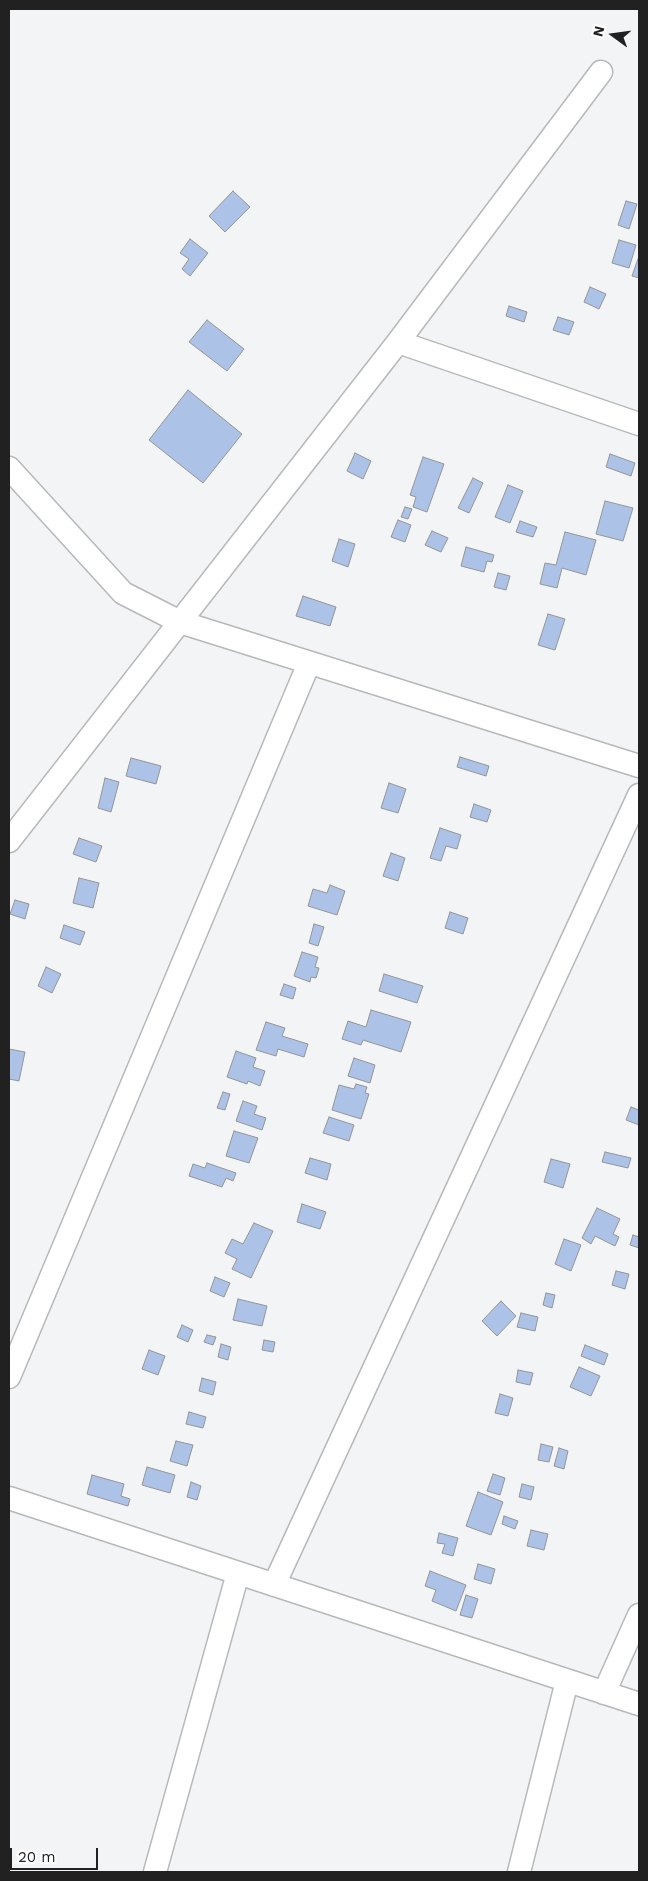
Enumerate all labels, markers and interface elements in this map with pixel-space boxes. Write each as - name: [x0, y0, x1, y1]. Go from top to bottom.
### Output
- north arrow: [588, 10, 638, 60]
- text: N: [589, 24, 607, 38]
- scale bar: [12, 1838, 100, 1870]
- text: 20 m: [18, 1848, 56, 1866]

